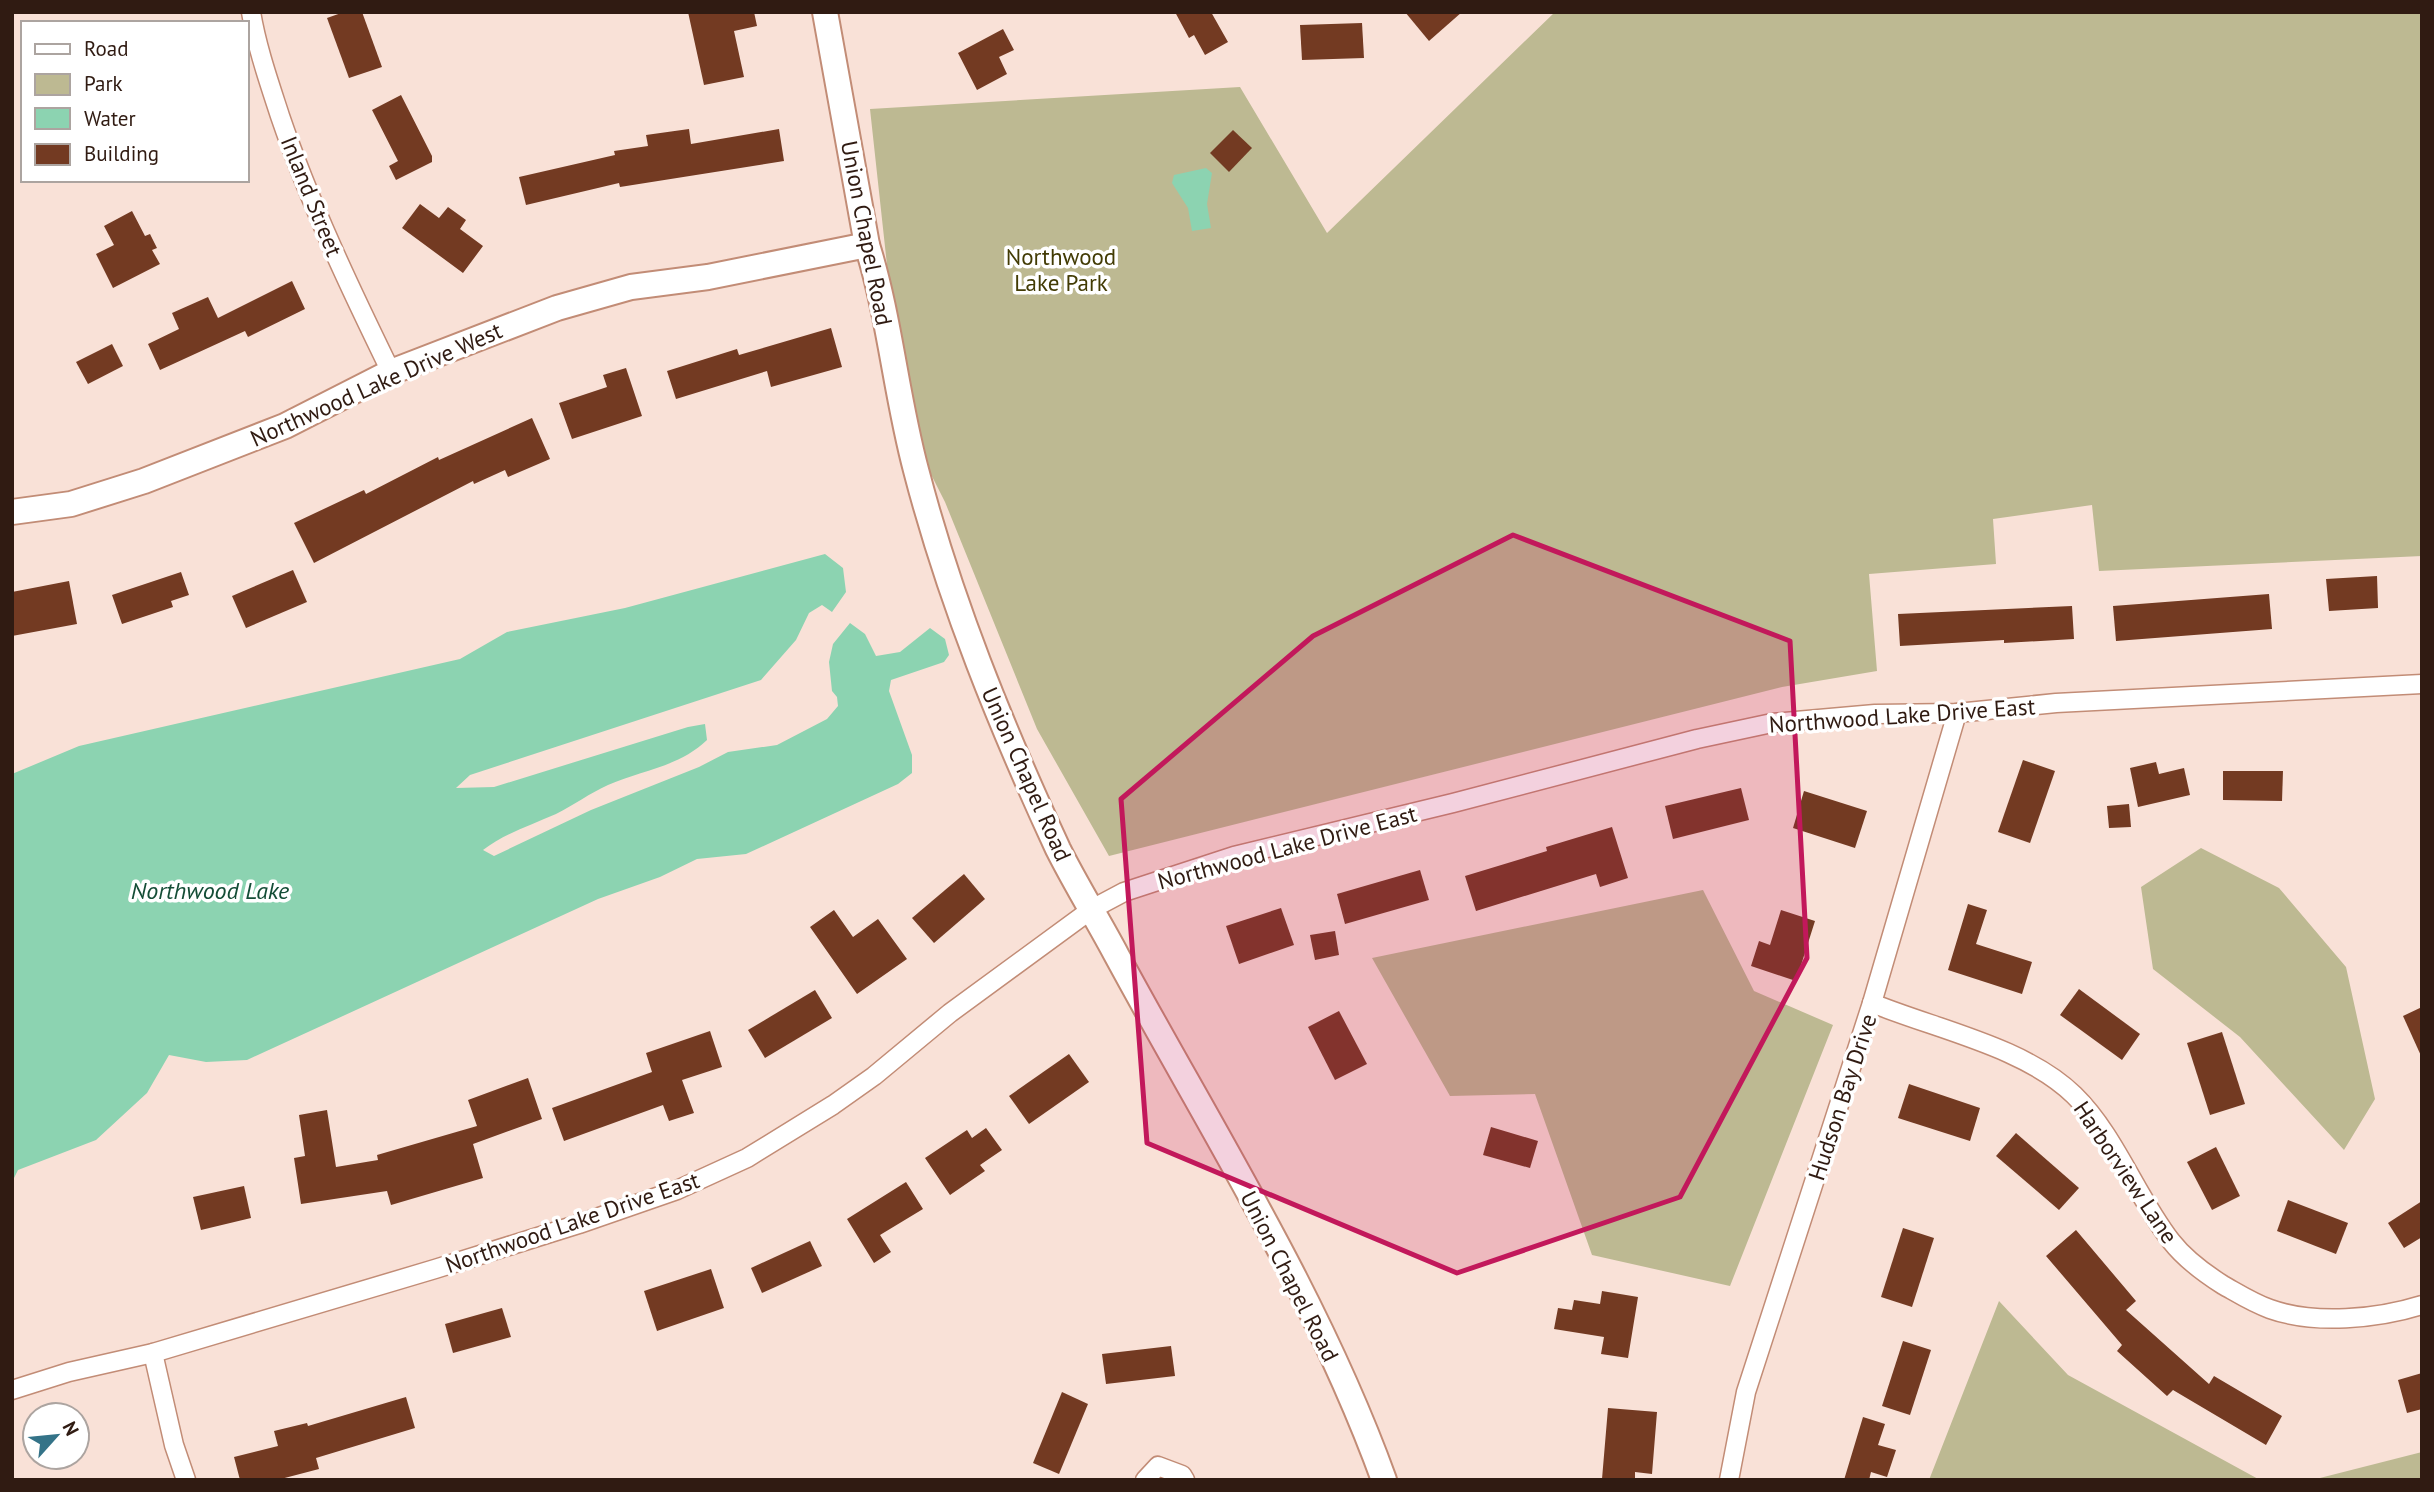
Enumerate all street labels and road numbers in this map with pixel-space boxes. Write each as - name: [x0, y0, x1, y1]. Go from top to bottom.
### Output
- street label: Inland Street: [275, 132, 349, 261]
- street label: Union Chapel Road: [835, 138, 899, 328]
- street label: Northwood Lake Drive West: [246, 315, 507, 453]
- street label: Union Chapel Road: [976, 682, 1078, 866]
- street label: Northwood Lake Drive East: [1768, 691, 2036, 739]
- street label: Northwood Lake Drive East: [1154, 798, 1420, 896]
- street label: Hudson Bay Drive: [1801, 1010, 1883, 1184]
- street label: Harborview Lane: [2068, 1095, 2184, 1249]
- street label: Northwood Lake Drive East: [441, 1165, 703, 1279]
- street label: Union Chapel Road: [1234, 1186, 1346, 1366]

